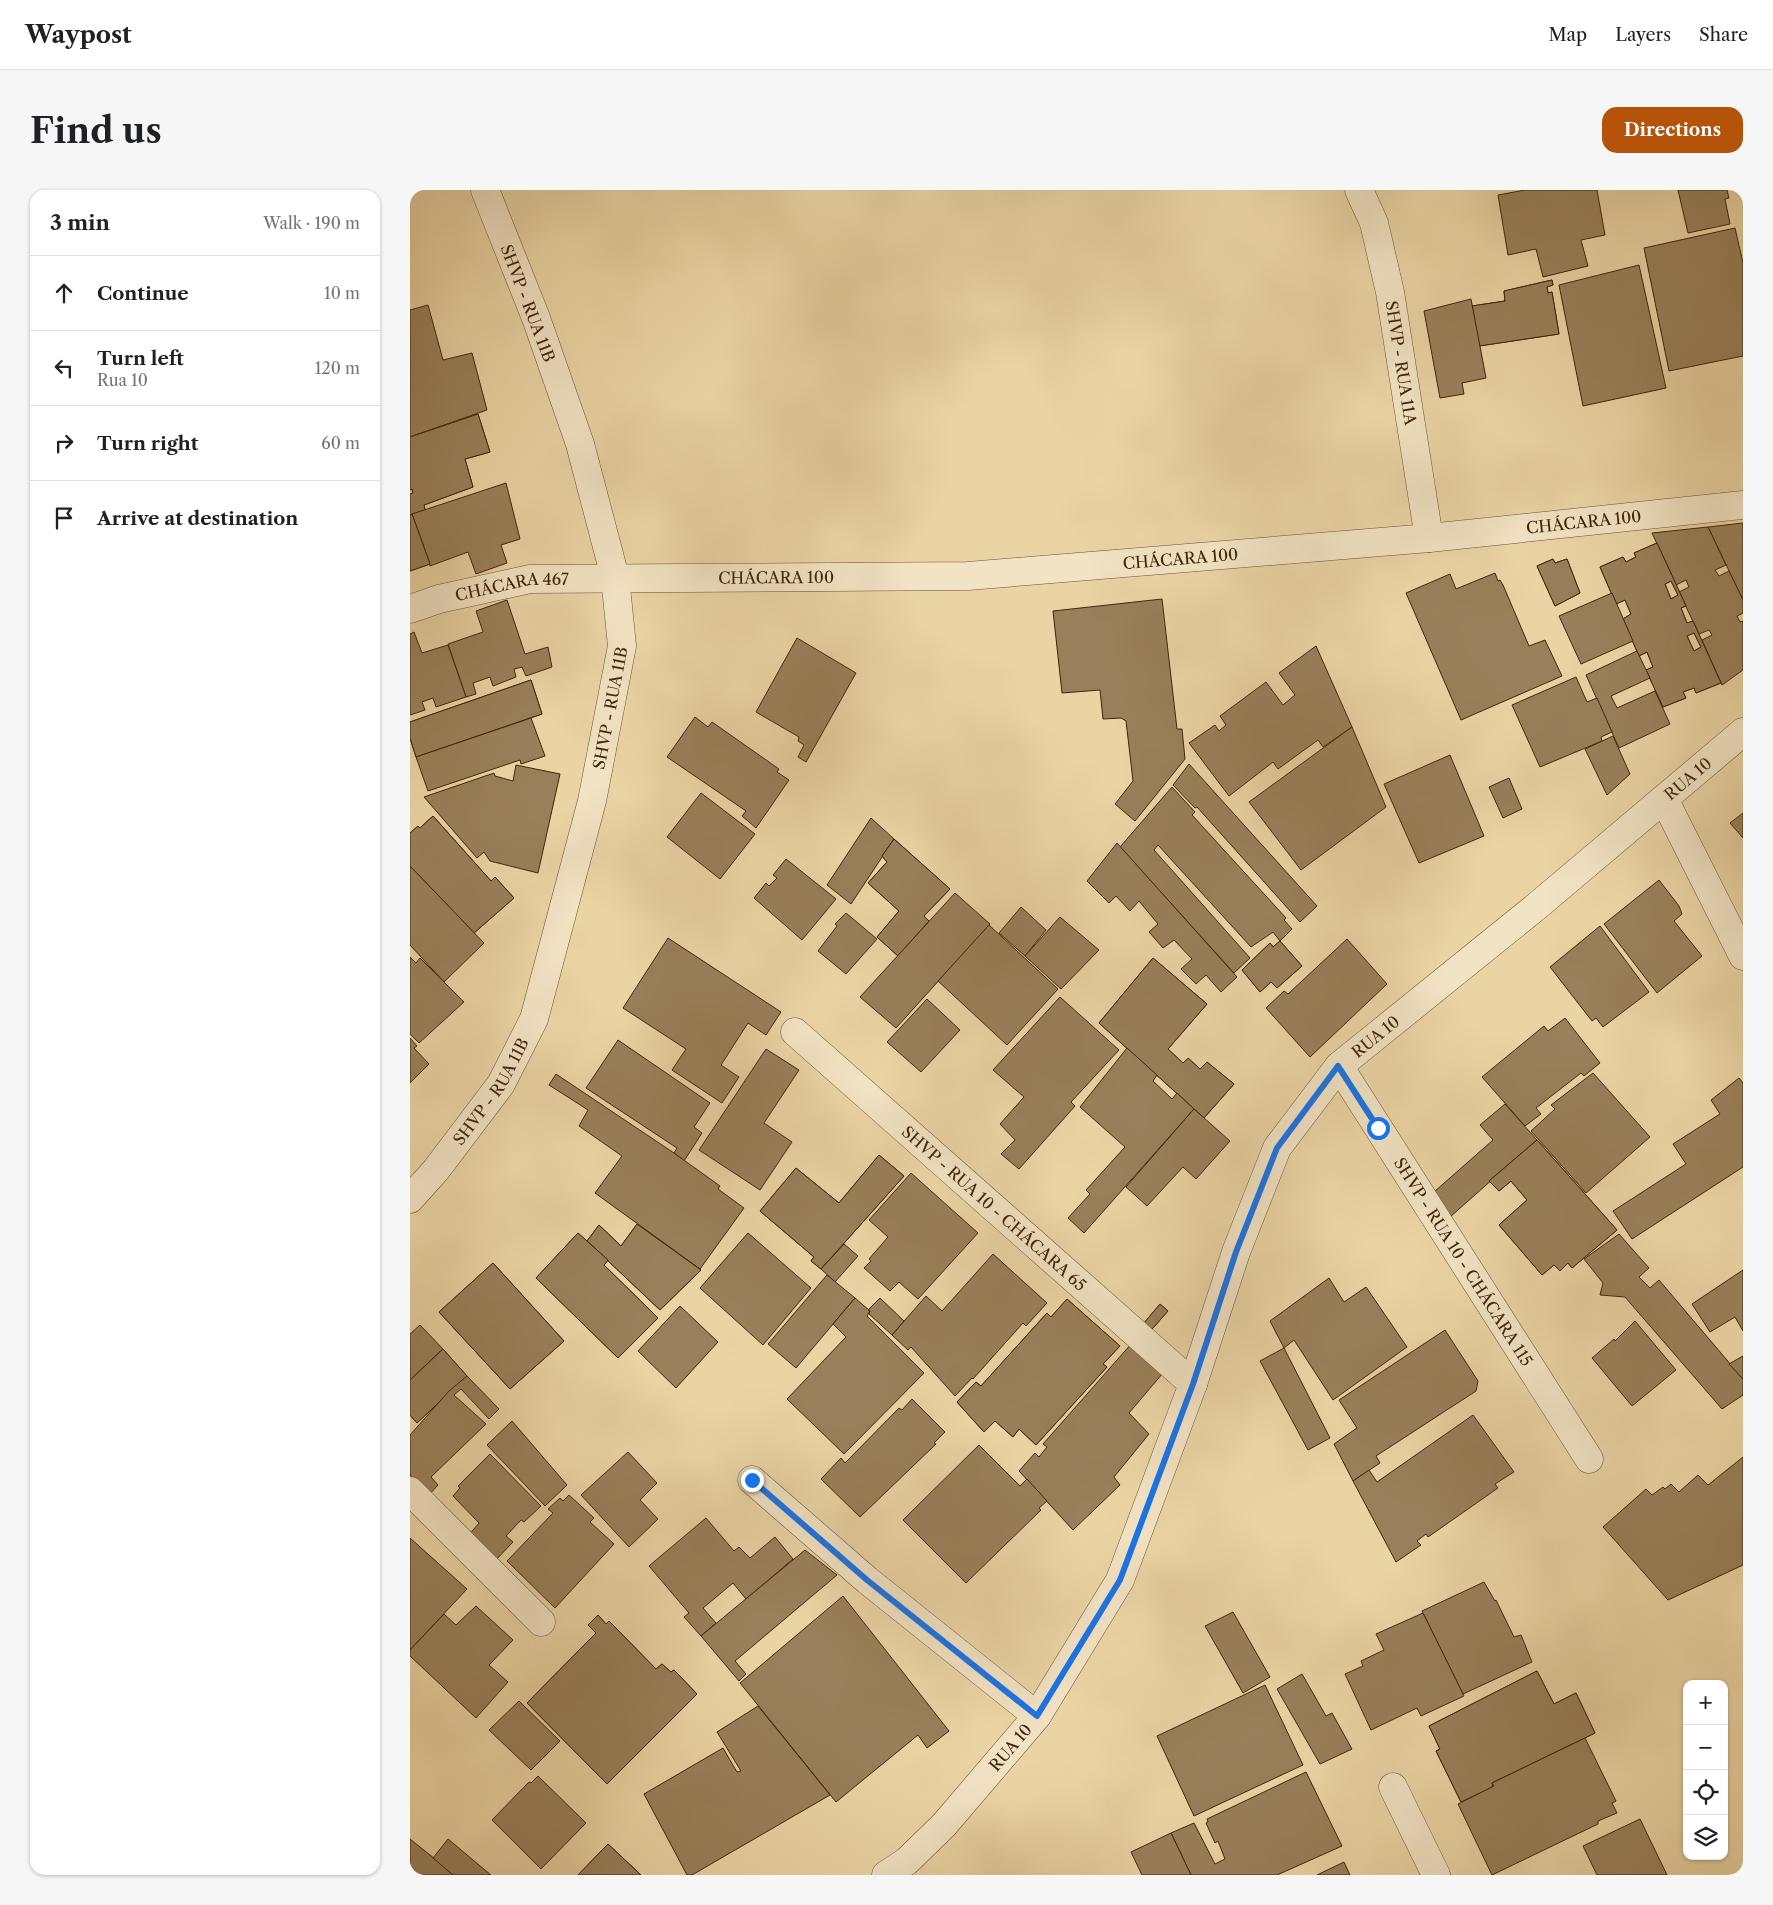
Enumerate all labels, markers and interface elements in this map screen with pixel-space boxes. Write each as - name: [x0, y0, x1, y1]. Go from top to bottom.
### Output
- text: Waypost: [25, 20, 132, 49]
- text: Map: [1549, 24, 1587, 46]
- text: Layers: [1615, 24, 1671, 46]
- text: Share: [1699, 24, 1748, 46]
- button: Directions: [1602, 107, 1743, 153]
- text: Find us: [30, 109, 162, 152]
- text: 3 min: [50, 210, 110, 235]
- text: Walk · 190 m: [263, 213, 360, 233]
- street label: SHVP - RUA 11B: [496, 241, 560, 365]
- icon: ahead: [50, 279, 78, 307]
- text: Continue: [97, 282, 189, 305]
- text: 10 m: [324, 283, 360, 303]
- street label: SHVP - RUA 11A: [1382, 299, 1421, 428]
- text: Turn left: [97, 347, 184, 370]
- icon: left: [50, 354, 78, 382]
- text: 120 m: [315, 358, 360, 378]
- text: Rua 10: [97, 370, 148, 390]
- icon: right: [50, 429, 78, 457]
- text: Turn right: [97, 432, 198, 455]
- text: 60 m: [321, 433, 360, 453]
- icon: arrive: [50, 504, 78, 532]
- street label: CHÁCARA 100: [1525, 506, 1642, 538]
- text: Arrive at destination: [97, 507, 298, 530]
- street label: CHÁCARA 100: [1122, 544, 1239, 573]
- street label: CHÁCARA 100: [718, 567, 834, 588]
- street label: CHÁCARA 467: [453, 569, 569, 605]
- street label: SHVP - RUA 11B: [588, 645, 632, 771]
- street label: RUA 10: [1660, 753, 1716, 804]
- street label: RUA 10: [1348, 1011, 1403, 1062]
- street label: SHVP - RUA 11B: [448, 1035, 533, 1149]
- route start: [1367, 1117, 1390, 1140]
- street label: SHVP - RUA 10 - CHÁCARA 65: [898, 1121, 1091, 1295]
- street label: SHVP - RUA 10 - CHÁCARA 115: [1390, 1154, 1537, 1370]
- route end: [741, 1469, 764, 1492]
- map controls: [1683, 1680, 1728, 1860]
- button: +: [1683, 1680, 1728, 1725]
- street label: RUA 10: [985, 1720, 1036, 1775]
- button: −: [1683, 1725, 1728, 1770]
- button: locate: [1683, 1770, 1728, 1815]
- button: layers: [1683, 1815, 1728, 1860]

